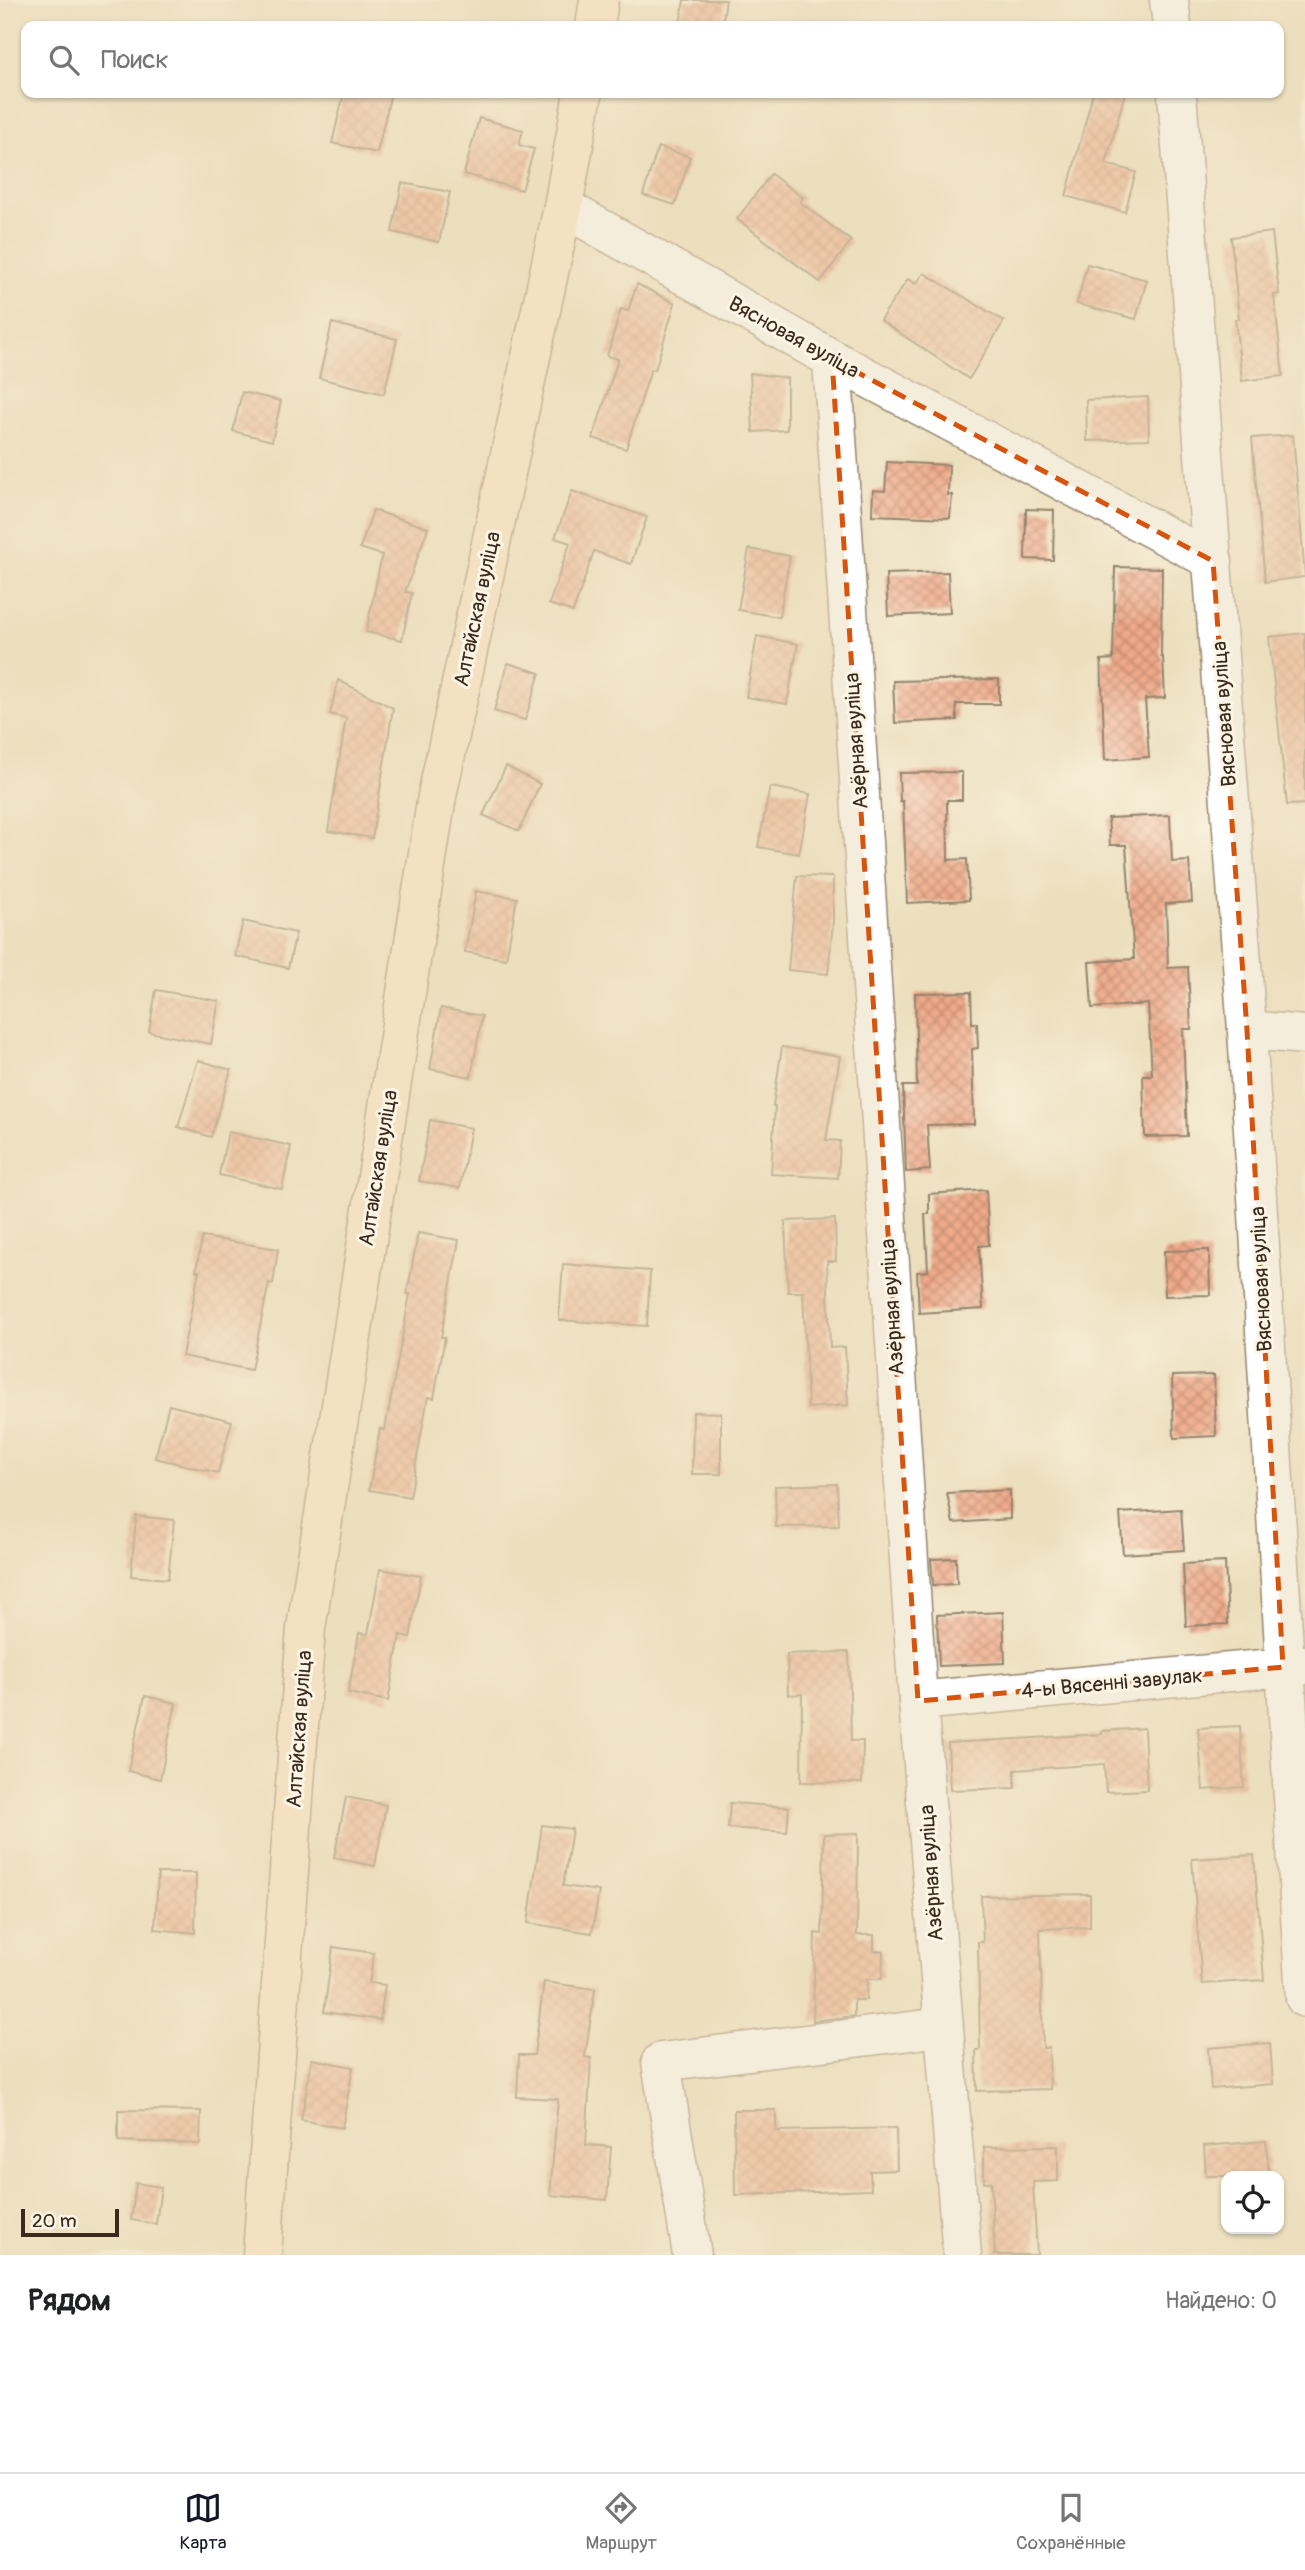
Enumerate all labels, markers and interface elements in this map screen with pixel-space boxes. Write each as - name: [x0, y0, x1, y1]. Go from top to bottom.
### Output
- search box: [21, 21, 1284, 98]
- icon: search: [45, 41, 83, 79]
- text: Поиск: [101, 44, 169, 76]
- street label: Вясновая вуліца: [723, 290, 864, 385]
- street label: Алтайская вуліца: [448, 529, 507, 689]
- street label: Вясновая вуліца: [1206, 640, 1243, 788]
- street label: Азёрная вуліца: [838, 672, 875, 810]
- street label: Алтайская вуліца: [353, 1088, 404, 1248]
- street label: Вясновая вуліца: [1244, 1206, 1279, 1352]
- street label: Азёрная вуліца: [874, 1238, 911, 1376]
- street label: Алтайская вуліца: [281, 1649, 318, 1809]
- street label: 4-ы Вясенні завулак: [1020, 1662, 1204, 1705]
- street label: Азёрная вуліца: [913, 1804, 950, 1942]
- map controls: [1221, 2171, 1284, 2234]
- button: locate: [1221, 2171, 1284, 2234]
- scale bar: [21, 2206, 119, 2238]
- text: 20 m: [32, 2209, 77, 2233]
- text: Рядом: [28, 2282, 111, 2319]
- text: Найдено: 0: [1165, 2286, 1277, 2315]
- tab: Карта: [179, 2489, 227, 2555]
- tab: Маршрут: [586, 2489, 657, 2555]
- tab: Сохранённые: [1016, 2489, 1126, 2555]

